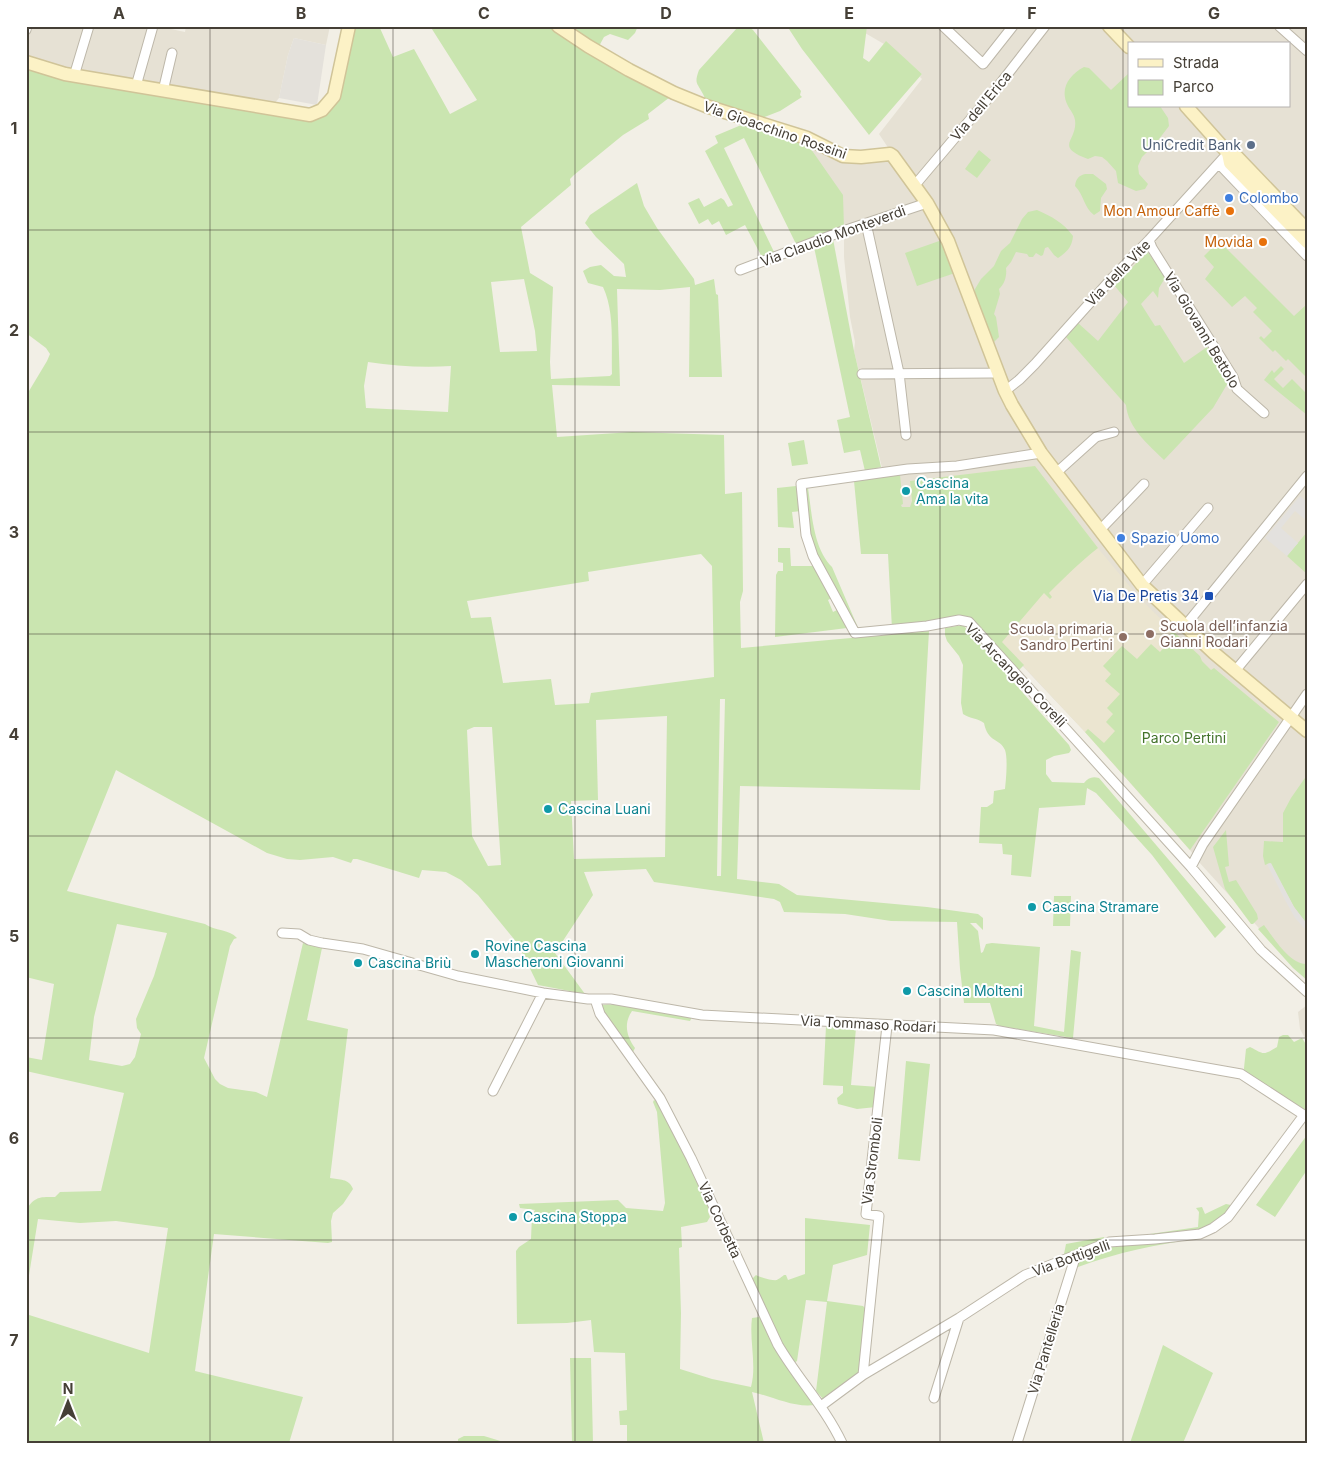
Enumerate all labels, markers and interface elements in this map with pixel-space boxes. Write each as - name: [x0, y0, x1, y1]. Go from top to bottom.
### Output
- text: A: [113, 3, 125, 23]
- text: B: [296, 3, 306, 23]
- text: C: [478, 3, 490, 23]
- text: D: [660, 3, 672, 23]
- text: E: [844, 3, 854, 23]
- text: F: [1027, 3, 1037, 23]
- text: G: [1208, 3, 1220, 23]
- legend: [1128, 42, 1290, 108]
- text: Strada: [1173, 53, 1219, 72]
- street label: Via dell'Erica: [947, 67, 1015, 144]
- text: Parco: [1173, 77, 1214, 96]
- street label: Via Gioacchino Rossini: [701, 97, 849, 162]
- text: 1: [11, 118, 17, 138]
- place label: UniCredit Bank: [1142, 136, 1241, 153]
- marker: UniCredit Bank: [1245, 139, 1257, 151]
- place label: Colombo: [1239, 189, 1299, 206]
- marker: Colombo: [1223, 192, 1235, 204]
- street label: Via Claudio Monteverdi: [758, 201, 908, 270]
- place label: Mon Amour Caffè: [1103, 202, 1220, 219]
- marker: Mon Amour Caffè: [1224, 205, 1236, 217]
- place label: Movida: [1205, 233, 1253, 250]
- street label: Via della Vite: [1082, 236, 1154, 309]
- marker: Movida: [1257, 236, 1269, 248]
- street label: Via Giovanni Bettolo: [1161, 269, 1244, 391]
- text: 2: [9, 320, 19, 340]
- place label: Cascina Ama la vita: [916, 474, 989, 507]
- marker: Cascina Ama la vita: [900, 485, 912, 497]
- text: 3: [9, 522, 19, 542]
- place label: Spazio Uomo: [1131, 529, 1219, 546]
- marker: Spazio Uomo: [1115, 532, 1127, 544]
- place label: Via De Pretis 34: [1093, 587, 1199, 604]
- marker: Via De Pretis 34: [1203, 590, 1215, 602]
- place label: Scuola dell’infanzia Gianni Rodari: [1160, 617, 1288, 650]
- street label: Via Arcangelo Corelli: [962, 619, 1071, 730]
- place label: Scuola primaria Sandro Pertini: [1010, 620, 1113, 653]
- marker: Scuola dell’infanzia Gianni Rodari: [1144, 628, 1156, 640]
- marker: Scuola primaria Sandro Pertini: [1117, 631, 1129, 643]
- text: 4: [9, 724, 20, 744]
- park label: Parco Pertini: [1142, 729, 1226, 746]
- place label: Cascina Luani: [558, 800, 651, 817]
- marker: Cascina Luani: [542, 803, 554, 815]
- place label: Cascina Stramare: [1042, 898, 1159, 915]
- marker: Cascina Stramare: [1026, 901, 1038, 913]
- text: 5: [9, 926, 19, 946]
- place label: Rovine Cascina Mascheroni Giovanni: [485, 937, 624, 970]
- marker: Rovine Cascina Mascheroni Giovanni: [469, 948, 481, 960]
- place label: Cascina Briù: [368, 954, 451, 971]
- marker: Cascina Briù: [352, 957, 364, 969]
- place label: Cascina Molteni: [917, 982, 1023, 999]
- marker: Cascina Molteni: [901, 985, 913, 997]
- street label: Via Tommaso Rodari: [800, 1011, 936, 1036]
- street label: Via Stromboli: [858, 1116, 885, 1206]
- text: 6: [9, 1128, 19, 1148]
- street label: Via Corbetta: [695, 1179, 746, 1261]
- place label: Cascina Stoppa: [523, 1208, 627, 1225]
- marker: Cascina Stoppa: [507, 1211, 519, 1223]
- street label: Via Bottigelli: [1030, 1236, 1112, 1279]
- street label: Via Pantelleria: [1024, 1301, 1067, 1396]
- text: 7: [9, 1330, 19, 1350]
- north arrow: [42, 1376, 92, 1426]
- text: N: [63, 1380, 73, 1397]

